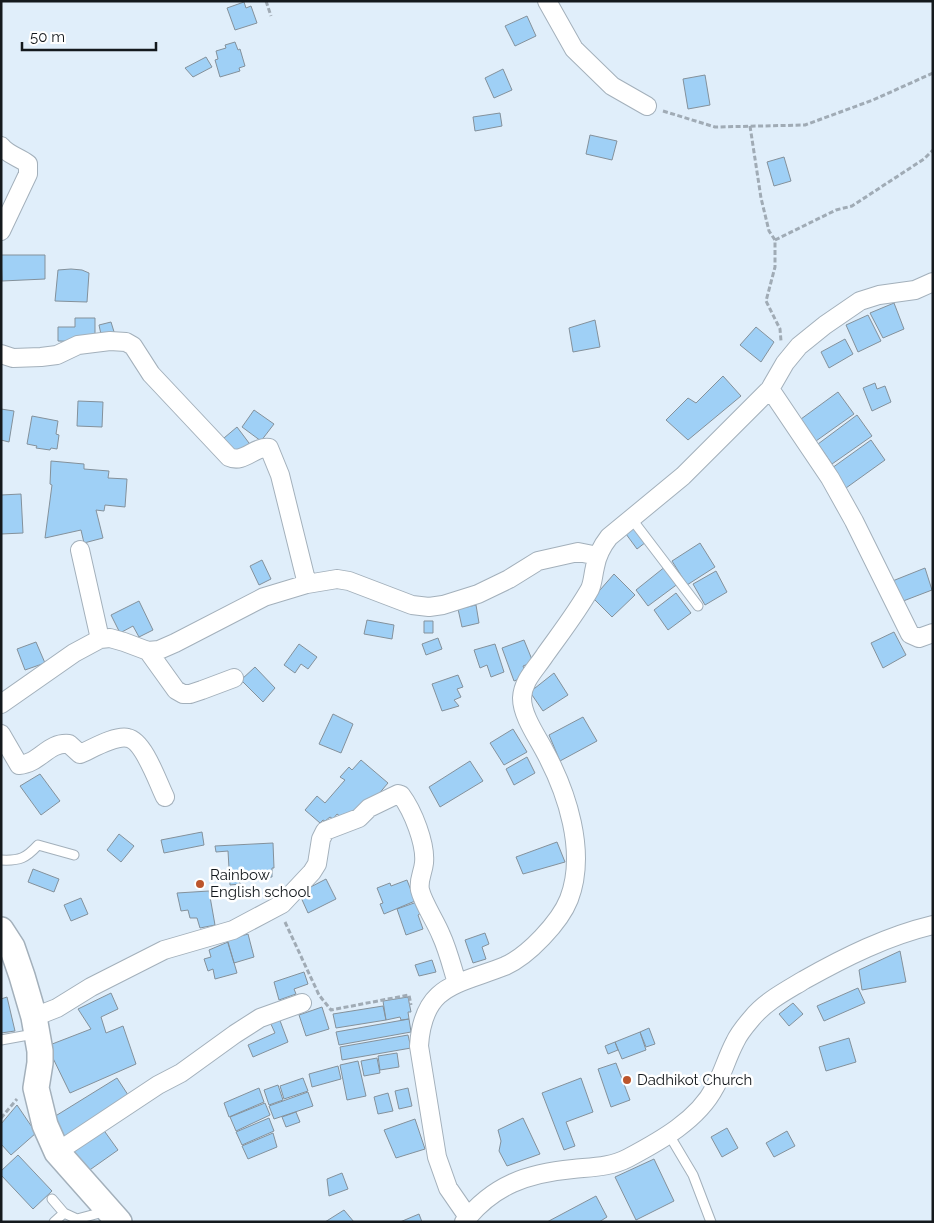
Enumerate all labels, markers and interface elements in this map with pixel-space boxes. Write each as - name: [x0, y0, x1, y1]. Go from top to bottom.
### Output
- scale bar: [22, 20, 156, 52]
- text: 50 m: [30, 28, 65, 46]
- place label: Rainbow English school: [210, 866, 311, 901]
- marker: Rainbow English school: [194, 878, 206, 890]
- place label: Dadhikot Church: [637, 1071, 752, 1089]
- marker: Dadhikot Church: [621, 1074, 633, 1086]

